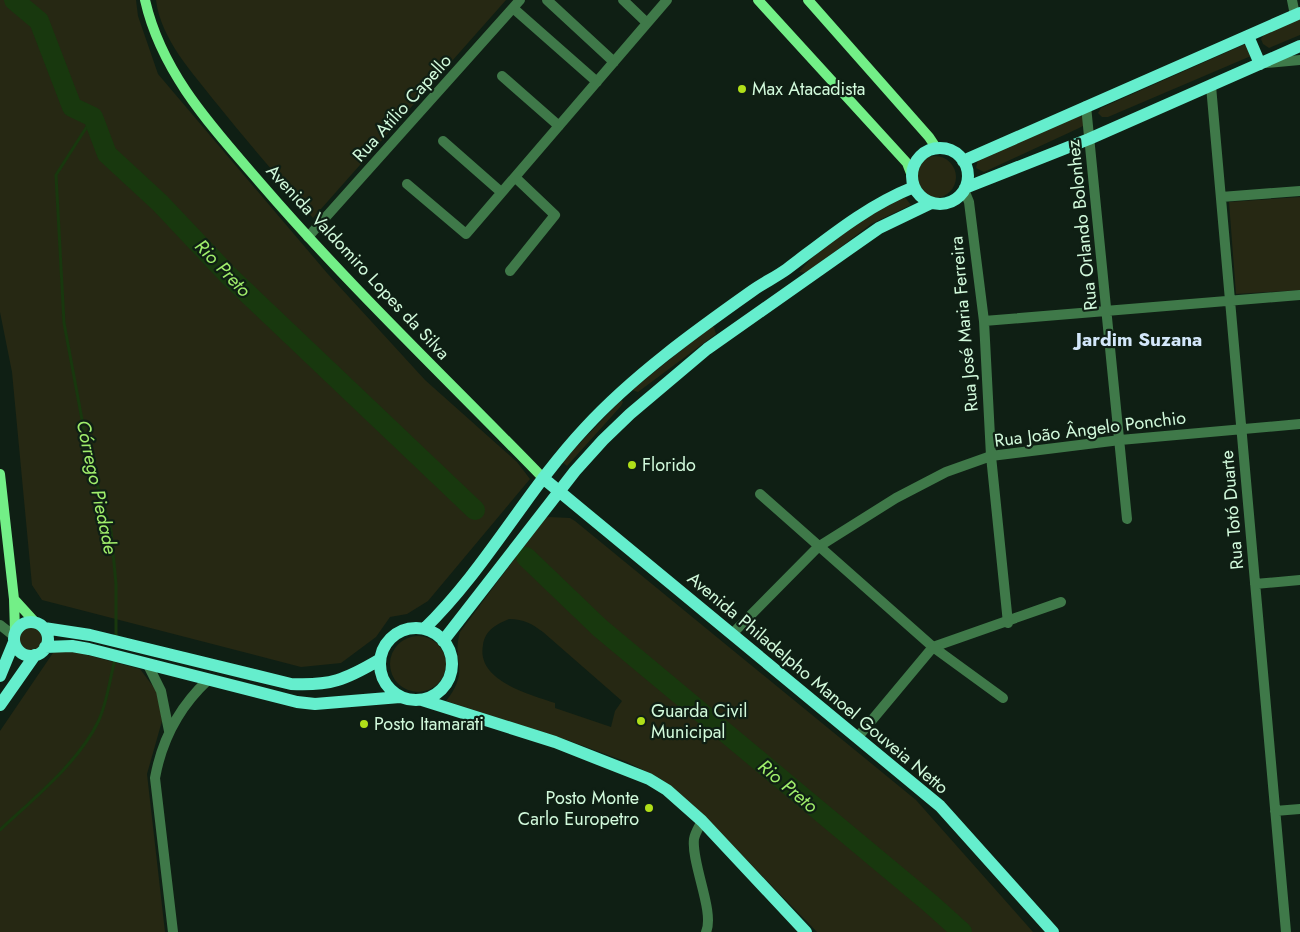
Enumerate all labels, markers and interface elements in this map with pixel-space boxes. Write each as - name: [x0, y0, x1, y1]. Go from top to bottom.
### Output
- street label: Rua Atílio Capello: [346, 48, 458, 168]
- place label: Max Atacadista: [752, 76, 866, 102]
- marker: Max Atacadista: [736, 83, 748, 95]
- street label: Rua Orlando Bolonhez: [1060, 138, 1104, 312]
- street label: Avenida Valdomiro Lopes da Silva: [260, 158, 456, 366]
- water label: Rio Preto: [189, 233, 257, 303]
- street label: Rua José Maria Ferreira: [943, 235, 985, 413]
- district label: Jardim Suzana: [1072, 326, 1202, 353]
- street label: Rua João Ângelo Ponchio: [993, 404, 1188, 454]
- water label: Córrego Piedade: [70, 418, 124, 557]
- street label: Rua Totó Duarte: [1214, 449, 1250, 571]
- place label: Florido: [642, 452, 696, 478]
- marker: Florido: [626, 459, 638, 471]
- street label: Avenida Philadelpho Manoel Gouveia Netto: [682, 566, 954, 800]
- place label: Guarda Civil Municipal: [651, 698, 747, 745]
- place label: Posto Itamarati: [374, 711, 484, 737]
- marker: Guarda Civil Municipal: [635, 715, 647, 727]
- marker: Posto Itamarati: [358, 718, 370, 730]
- water label: Rio Preto: [752, 753, 824, 819]
- place label: Posto Monte Carlo Europetro: [518, 785, 639, 832]
- marker: Posto Monte Carlo Europetro: [643, 802, 655, 814]

